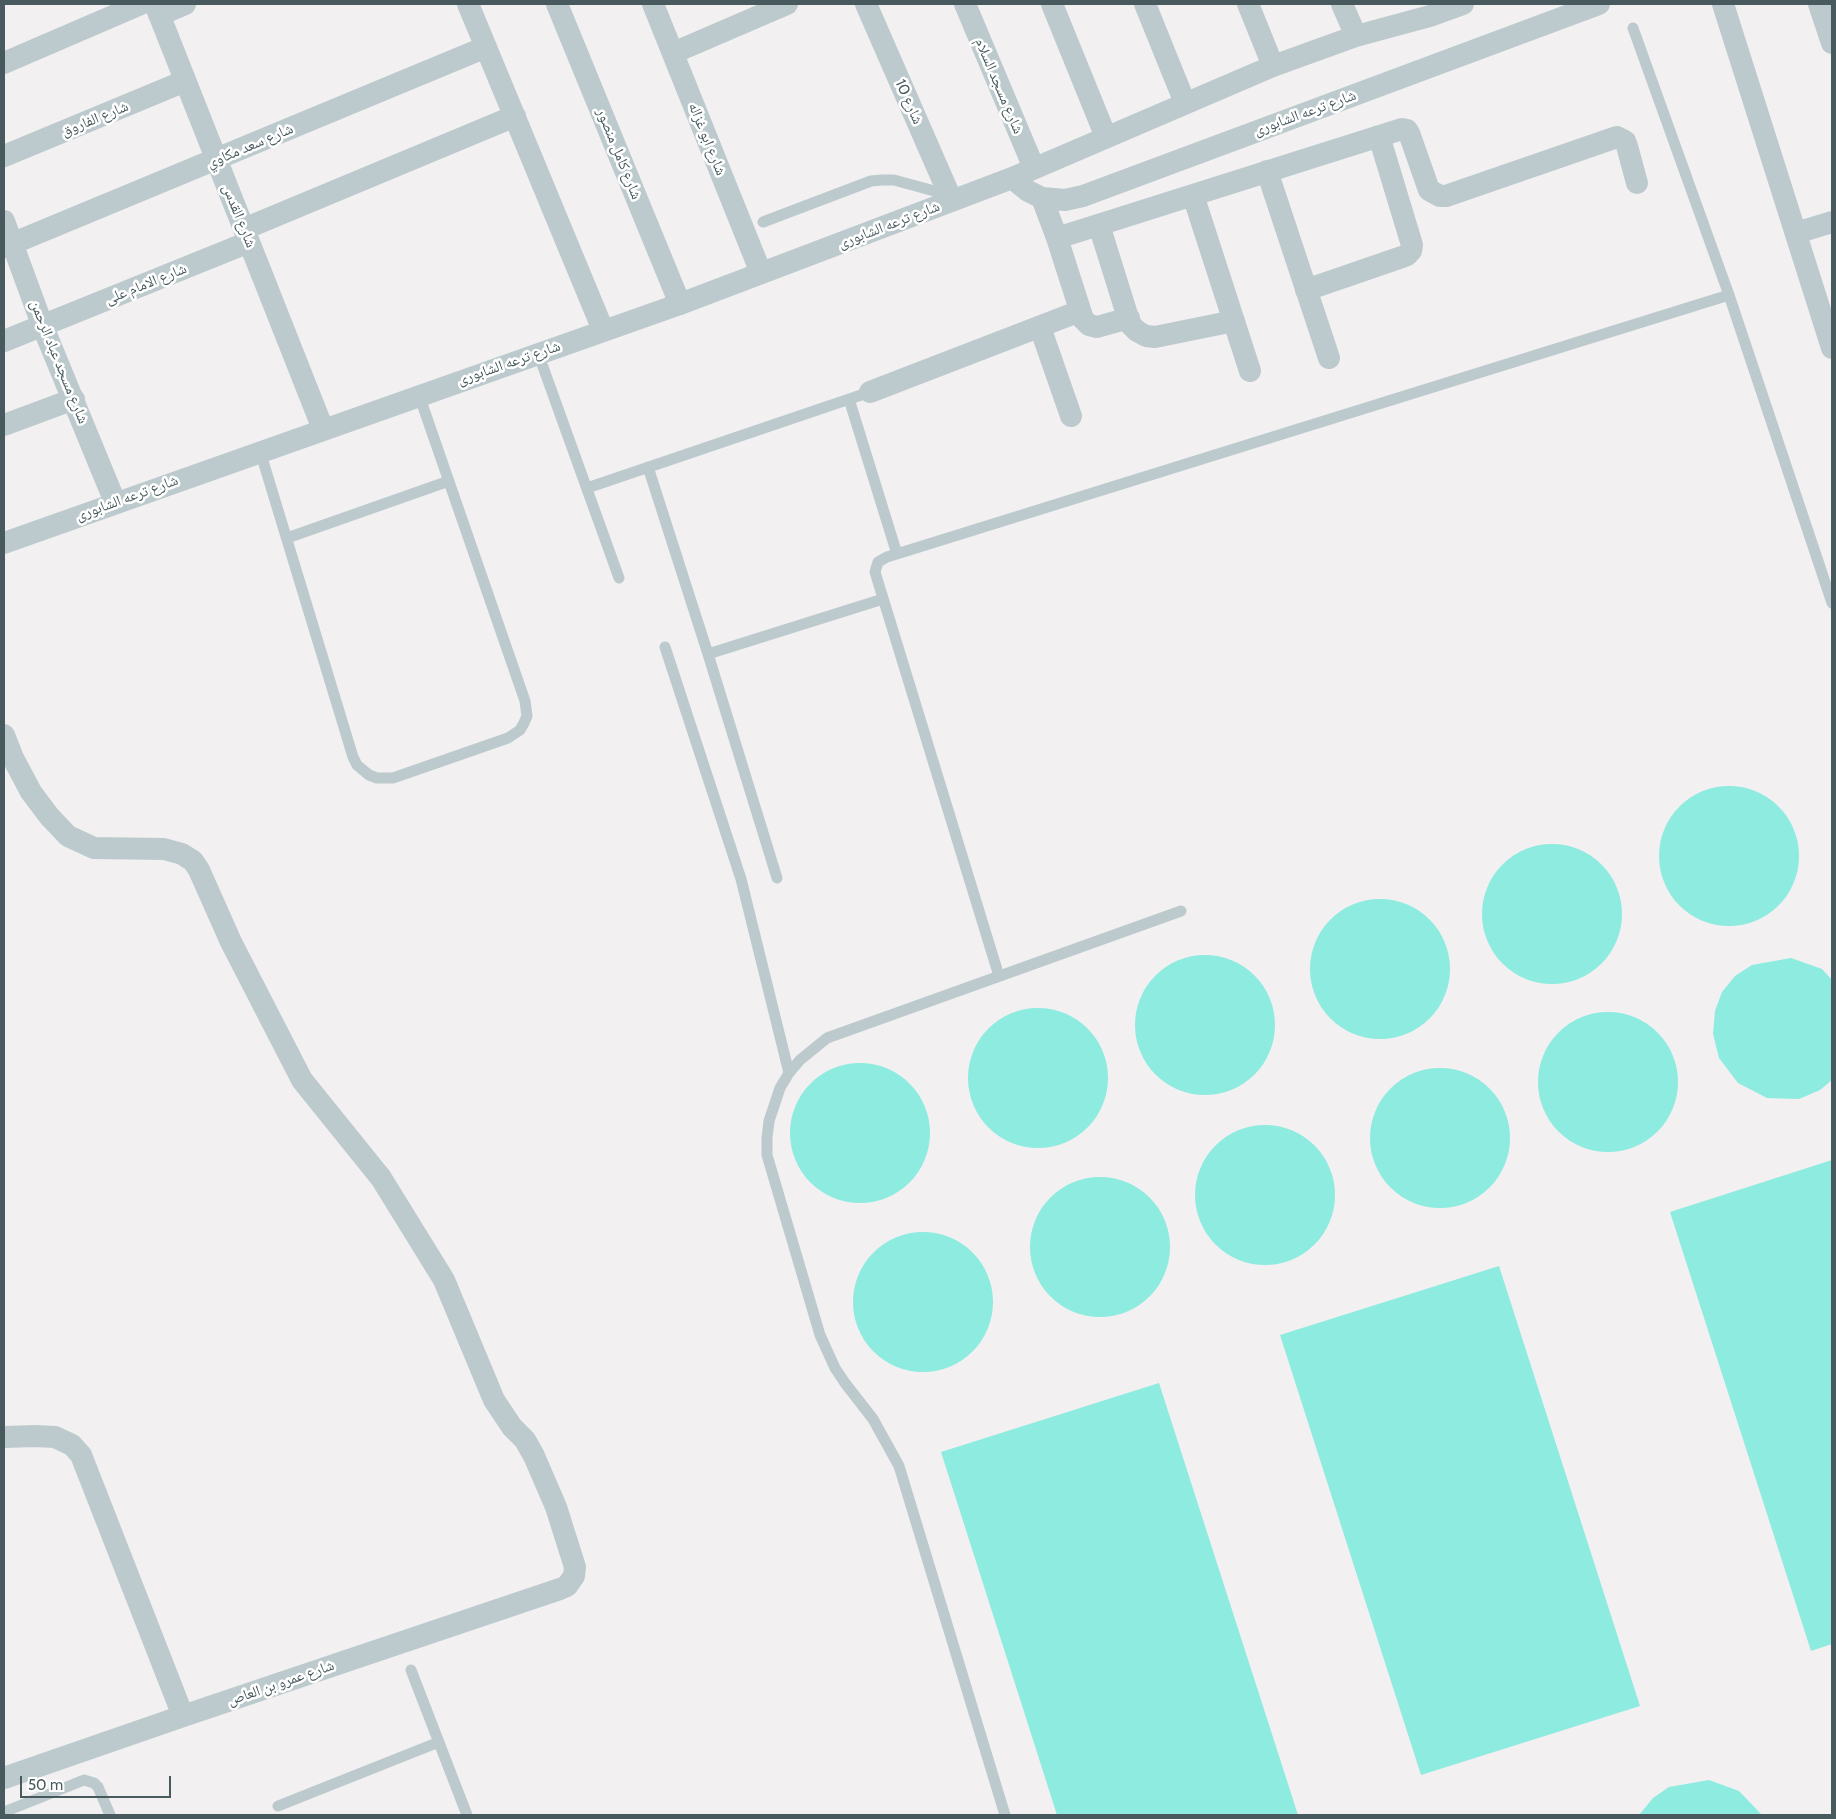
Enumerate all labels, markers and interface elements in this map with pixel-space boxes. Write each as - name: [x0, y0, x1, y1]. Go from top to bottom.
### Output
- street label: شارع مسجد السلام: [971, 35, 1027, 137]
- street label: شارع 10: [891, 77, 927, 127]
- street label: شارع ترعه الشابورى: [1251, 86, 1359, 140]
- street label: شارع الفاروق: [59, 97, 131, 141]
- street label: شارع ابو غزاله: [684, 100, 730, 178]
- street label: شارع كامل منصور: [593, 106, 645, 202]
- street label: شارع سعد مكاوي: [204, 120, 296, 172]
- street label: شارع القدس: [218, 182, 260, 250]
- street label: شارع ترعه الشابورى: [836, 197, 942, 253]
- street label: شارع الامام على: [103, 260, 189, 308]
- street label: شارع مسجد عباد الرحمن: [26, 298, 92, 426]
- street label: شارع ترعه الشابورى: [455, 337, 563, 389]
- street label: شارع ترعه الشابورى: [73, 471, 181, 525]
- street label: شارع عمرو بن العاص: [225, 1656, 337, 1710]
- scale bar: [22, 1766, 174, 1798]
- text: 50 m: [28, 1776, 63, 1794]

